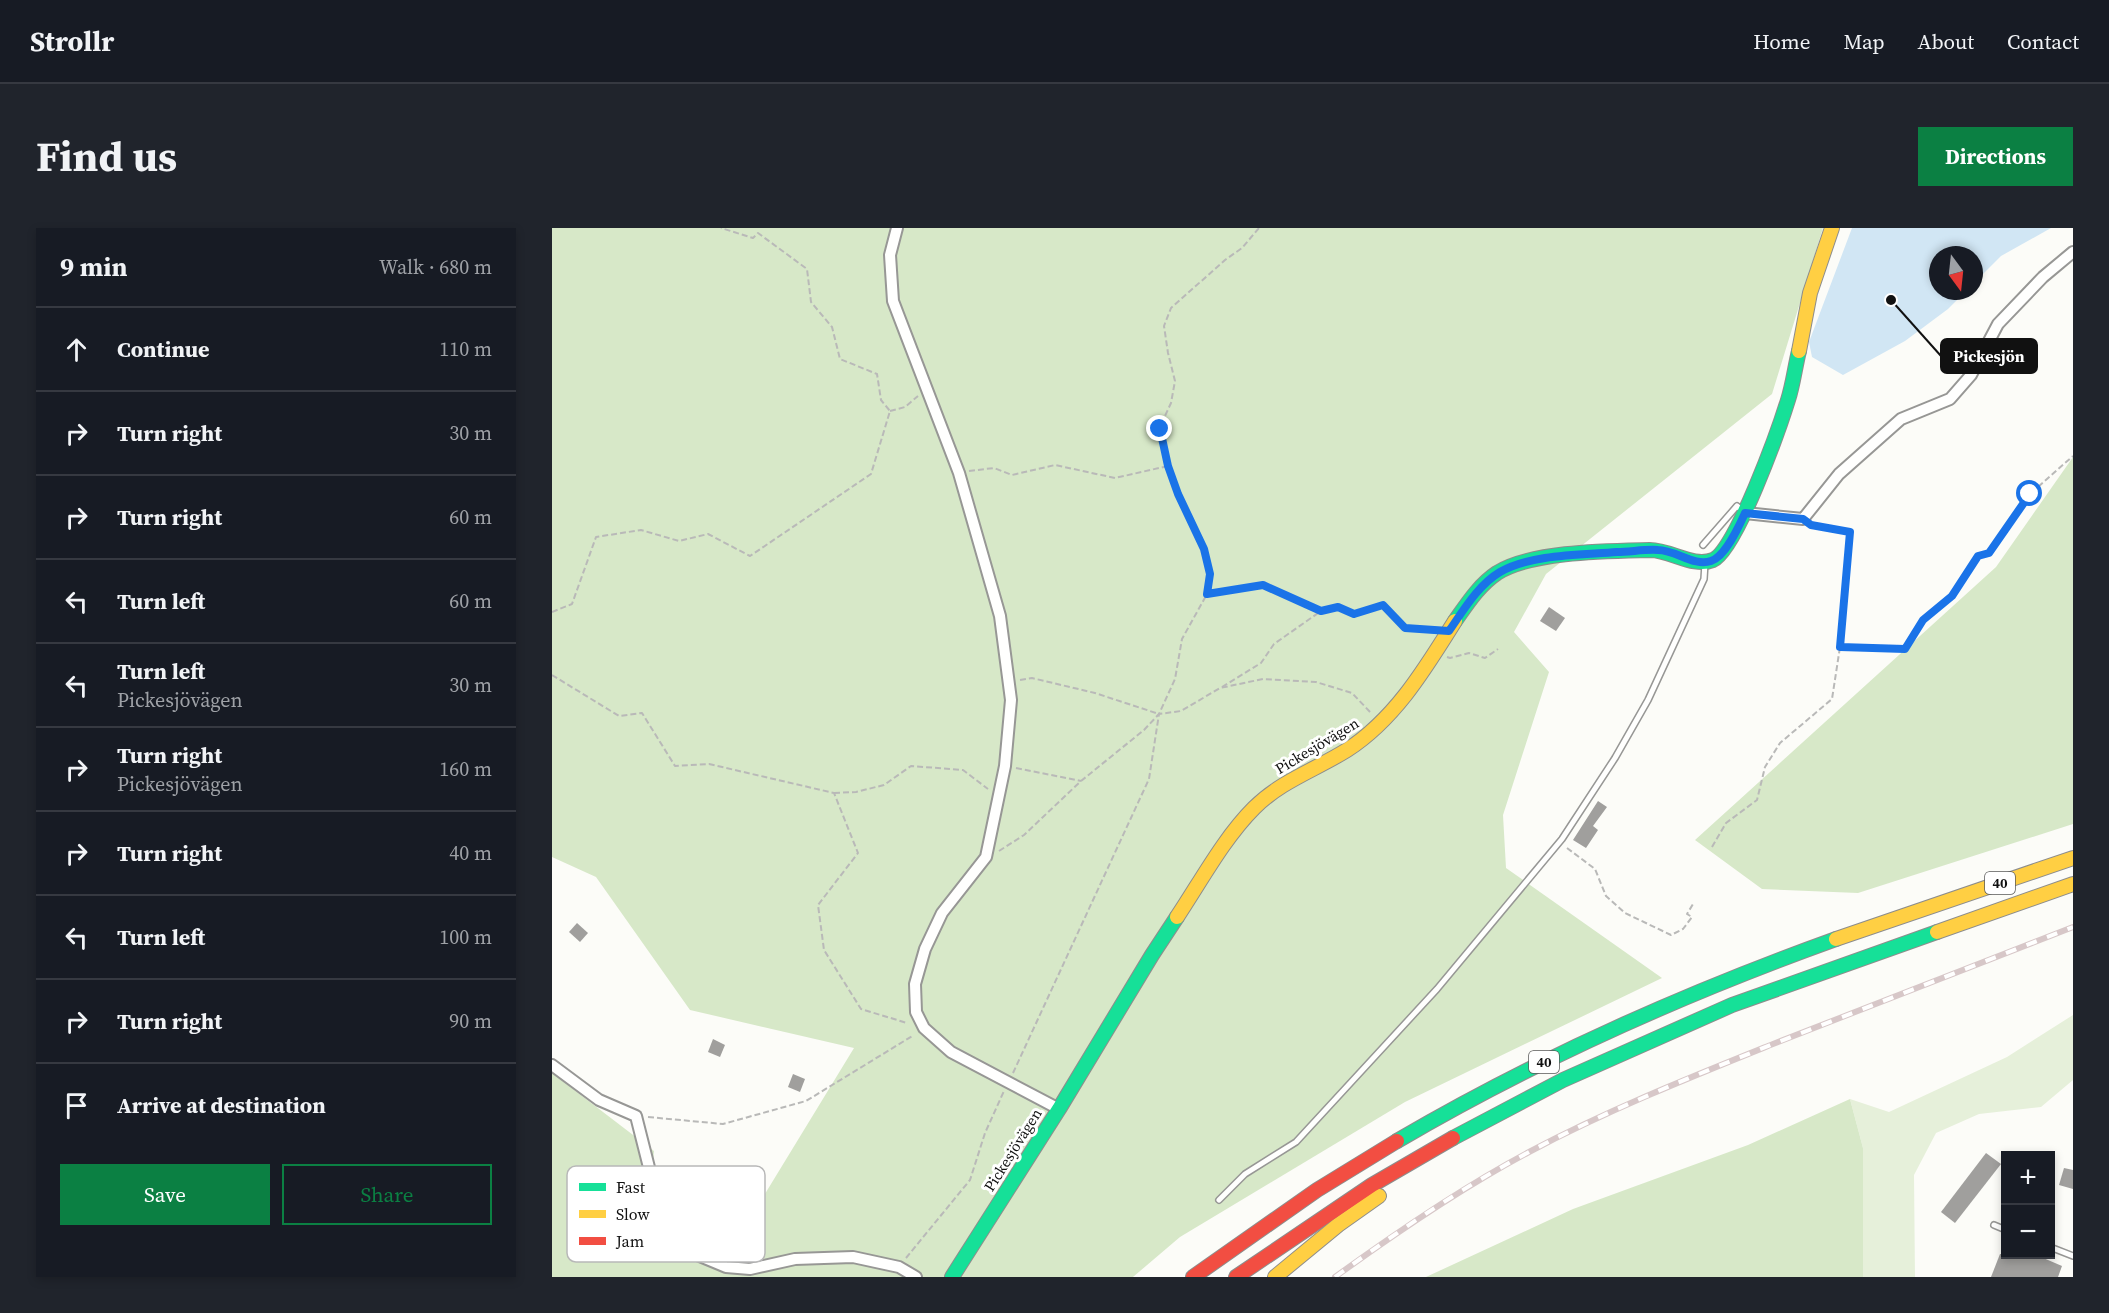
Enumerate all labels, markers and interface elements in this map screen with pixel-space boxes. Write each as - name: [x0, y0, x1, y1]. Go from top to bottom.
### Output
- text: Strollr: [30, 22, 114, 60]
- text: Home: [1753, 27, 1811, 56]
- text: Map: [1844, 27, 1885, 56]
- text: About: [1918, 27, 1974, 56]
- text: Contact: [2007, 27, 2079, 56]
- text: Find us: [36, 127, 177, 185]
- button: Directions: [1918, 127, 2073, 186]
- north arrow: [1929, 246, 1983, 300]
- text: 9 min: [60, 249, 127, 285]
- text: Walk · 680 m: [379, 253, 492, 281]
- icon: ahead: [60, 333, 93, 366]
- text: Continue: [117, 334, 210, 364]
- text: 110 m: [439, 335, 492, 363]
- callout: Pickesjön: [1941, 339, 2037, 373]
- text: Pickesjön: [1953, 345, 2025, 367]
- route end: [1146, 415, 1172, 441]
- icon: right: [60, 417, 93, 450]
- text: Turn right: [117, 418, 222, 448]
- text: 30 m: [449, 419, 492, 447]
- route start: [2016, 480, 2042, 506]
- icon: right: [60, 501, 93, 534]
- text: Turn right: [117, 502, 222, 532]
- text: 60 m: [449, 503, 492, 531]
- icon: left: [60, 585, 93, 618]
- text: Turn left: [117, 586, 205, 616]
- text: 60 m: [449, 587, 492, 615]
- text: Turn left: [117, 656, 205, 686]
- icon: left: [60, 669, 93, 702]
- text: 30 m: [449, 671, 492, 699]
- text: Pickesjövägen: [117, 686, 243, 714]
- street label: Pickesjövägen: [1271, 712, 1363, 779]
- text: Turn right: [117, 740, 222, 770]
- icon: right: [60, 753, 93, 786]
- text: 160 m: [439, 755, 492, 783]
- text: Pickesjövägen: [117, 770, 243, 798]
- icon: right: [60, 837, 93, 870]
- text: Turn right: [117, 838, 222, 868]
- text: 40 m: [449, 839, 492, 867]
- road number: 40: [1985, 872, 2015, 894]
- icon: left: [60, 921, 93, 954]
- text: Turn left: [117, 922, 205, 952]
- text: 100 m: [439, 923, 492, 951]
- icon: right: [60, 1005, 93, 1038]
- text: Turn right: [117, 1006, 222, 1036]
- text: 90 m: [449, 1007, 492, 1035]
- road number: 40: [1529, 1051, 1559, 1073]
- icon: arrive: [60, 1089, 93, 1122]
- text: Arrive at destination: [117, 1090, 326, 1120]
- street label: Pickesjövägen: [979, 1104, 1046, 1195]
- map controls: [2001, 1151, 2055, 1259]
- button: +: [2001, 1151, 2055, 1205]
- button: Save: [60, 1164, 270, 1225]
- button: Share: [282, 1164, 492, 1225]
- legend: [567, 1166, 765, 1262]
- text: Fast: [616, 1176, 646, 1198]
- text: Slow: [616, 1203, 651, 1225]
- button: −: [2001, 1205, 2055, 1259]
- text: Jam: [615, 1230, 644, 1252]

